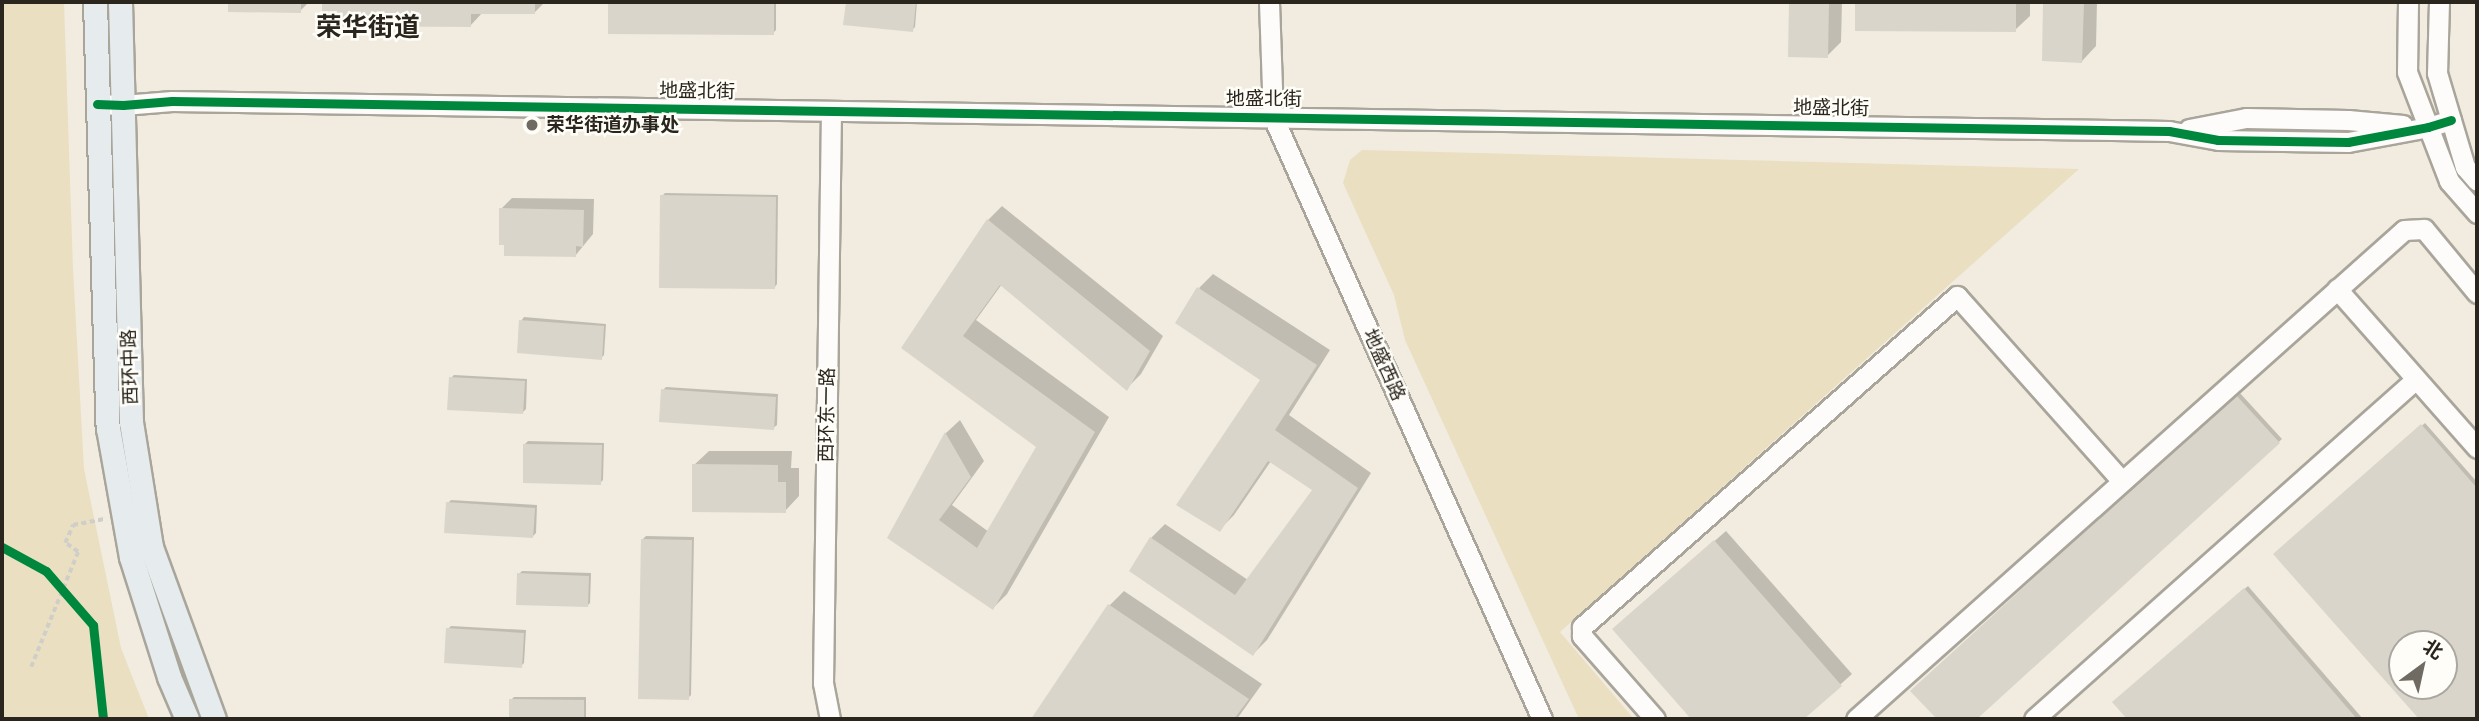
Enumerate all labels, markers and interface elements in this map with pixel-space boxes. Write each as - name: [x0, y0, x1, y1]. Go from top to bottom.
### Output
- district label: 荣华街道: [316, 11, 420, 43]
- street label: 地盛北街: [659, 79, 735, 103]
- street label: 地盛北街: [1226, 88, 1302, 110]
- street label: 地盛北街: [1793, 96, 1869, 120]
- place label: 荣华街道办事处: [546, 114, 679, 136]
- marker: 荣华街道办事处: [524, 117, 540, 133]
- street label: 地盛西路: [1358, 326, 1410, 404]
- street label: 西环中路: [117, 329, 143, 405]
- street label: 西环东一路: [815, 367, 839, 463]
- north arrow: [2388, 630, 2458, 700]
- text: 北: [2419, 634, 2448, 664]

